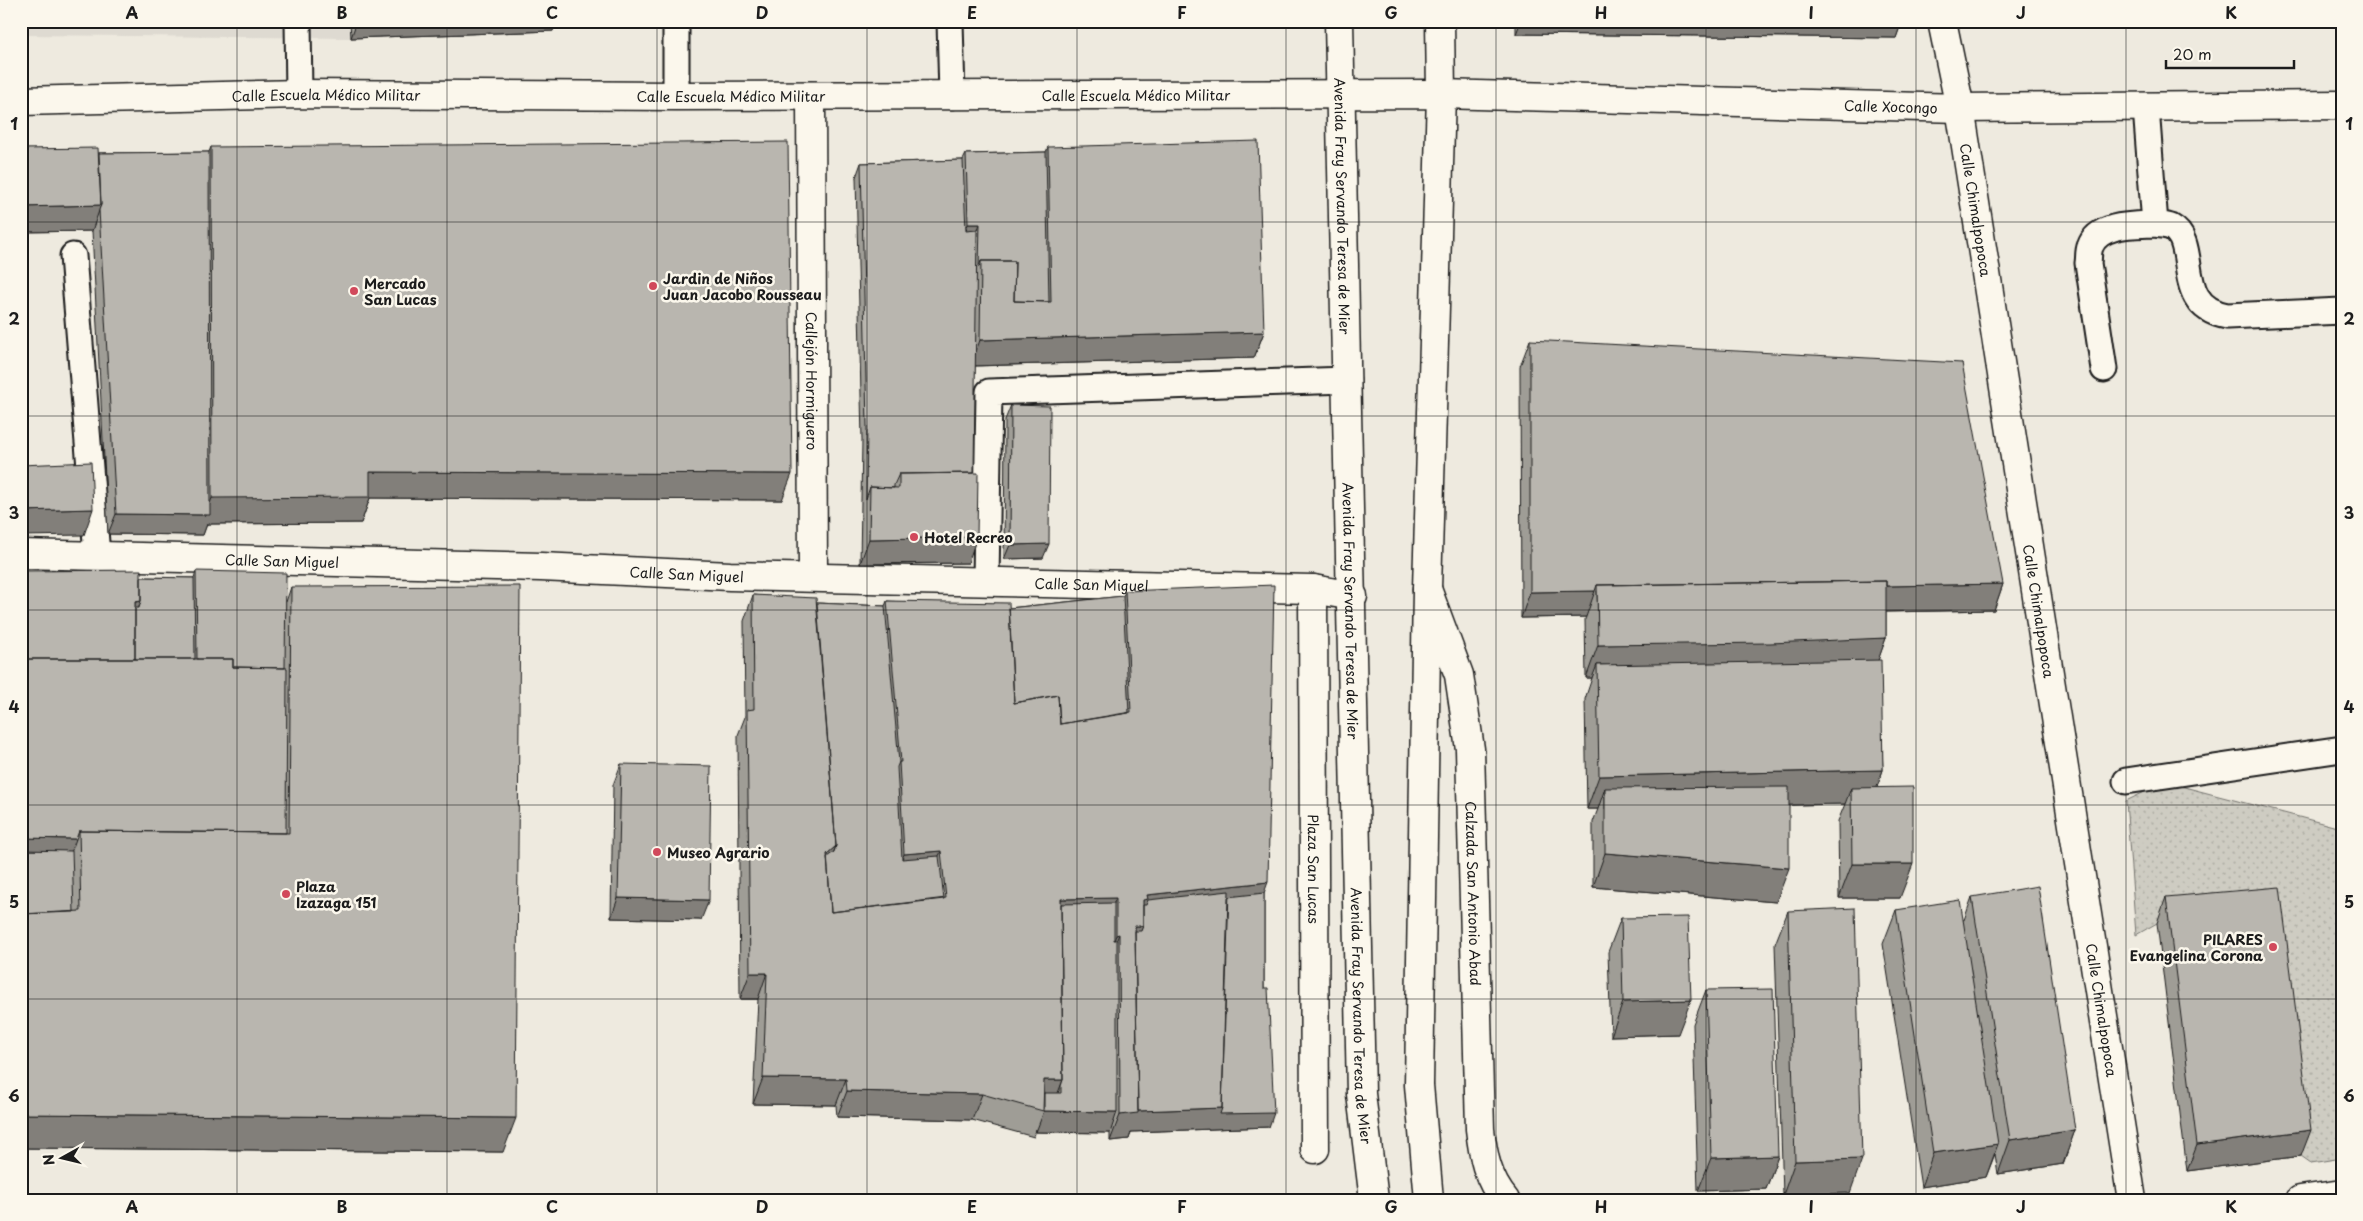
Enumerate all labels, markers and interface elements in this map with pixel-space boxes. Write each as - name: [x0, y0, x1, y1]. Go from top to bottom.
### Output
- text: A: [126, 0, 139, 24]
- text: B: [337, 0, 348, 24]
- text: C: [546, 0, 558, 24]
- text: D: [756, 0, 768, 24]
- text: E: [967, 0, 977, 24]
- text: F: [1177, 0, 1187, 24]
- text: G: [1384, 0, 1398, 24]
- text: H: [1595, 0, 1607, 24]
- text: I: [1808, 0, 1814, 24]
- text: J: [2016, 0, 2026, 24]
- text: K: [2225, 0, 2237, 24]
- scale bar: [2166, 38, 2293, 70]
- text: 20 m: [2173, 42, 2212, 65]
- street label: Avenida Fray Servando Teresa de Mier: [1330, 77, 1356, 335]
- street label: Calle Escuela Médico Militar: [231, 83, 421, 106]
- street label: Calle Escuela Médico Militar: [1041, 84, 1231, 106]
- street label: Calle Escuela Médico Militar: [636, 85, 826, 107]
- street label: Calle Xocongo: [1844, 94, 1938, 118]
- text: 1: [10, 111, 18, 135]
- text: 1: [2345, 111, 2353, 135]
- street label: Calle Chimalpopoca: [1955, 142, 1997, 278]
- place label: Jardin de Niños Juan Jacobo Rousseau: [663, 268, 822, 305]
- place label: Mercado San Lucas: [364, 273, 437, 310]
- marker: Jardin de Niños Juan Jacobo Rousseau: [647, 280, 659, 292]
- marker: Mercado San Lucas: [348, 285, 360, 297]
- text: 2: [8, 306, 20, 330]
- text: 2: [2343, 306, 2355, 330]
- street label: Callejón Hormiguero: [801, 312, 823, 451]
- street label: Avenida Fray Servando Teresa de Mier: [1338, 482, 1364, 740]
- text: 3: [9, 500, 19, 524]
- text: 3: [2344, 500, 2354, 524]
- place label: Hotel Recreo: [924, 527, 1013, 548]
- marker: Hotel Recreo: [908, 531, 920, 543]
- street label: Calle Chimalpopoca: [2018, 543, 2060, 680]
- street label: Calle San Miguel: [225, 549, 339, 572]
- street label: Calle San Miguel: [629, 561, 744, 587]
- street label: Calle San Miguel: [1034, 572, 1149, 596]
- text: 4: [9, 694, 20, 718]
- text: 4: [2344, 694, 2355, 718]
- street label: Calzada San Antonio Abad: [1461, 801, 1487, 986]
- street label: Plaza San Lucas: [1303, 814, 1325, 924]
- place label: Museo Agrario: [667, 842, 770, 863]
- marker: Museo Agrario: [651, 846, 663, 858]
- place label: Plaza Izazaga 151: [296, 876, 377, 913]
- street label: Avenida Fray Servando Teresa de Mier: [1346, 887, 1378, 1146]
- marker: Plaza Izazaga 151: [280, 888, 292, 900]
- text: 5: [9, 889, 19, 913]
- text: 5: [2344, 889, 2354, 913]
- place label: PILARES Evangelina Corona: [2130, 929, 2263, 966]
- marker: PILARES Evangelina Corona: [2267, 941, 2279, 953]
- street label: Calle Chimalpopoca: [2081, 942, 2123, 1079]
- text: 6: [8, 1083, 20, 1107]
- text: 6: [2343, 1083, 2355, 1107]
- north arrow: [38, 1134, 88, 1184]
- text: N: [37, 1153, 60, 1167]
- text: A: [126, 1194, 139, 1218]
- text: B: [337, 1194, 348, 1218]
- text: C: [546, 1194, 558, 1218]
- text: D: [756, 1194, 768, 1218]
- text: E: [967, 1194, 977, 1218]
- text: F: [1177, 1194, 1187, 1218]
- text: G: [1384, 1194, 1398, 1218]
- text: H: [1595, 1194, 1607, 1218]
- text: I: [1808, 1194, 1814, 1218]
- text: J: [2016, 1194, 2026, 1218]
- text: K: [2225, 1194, 2237, 1218]

